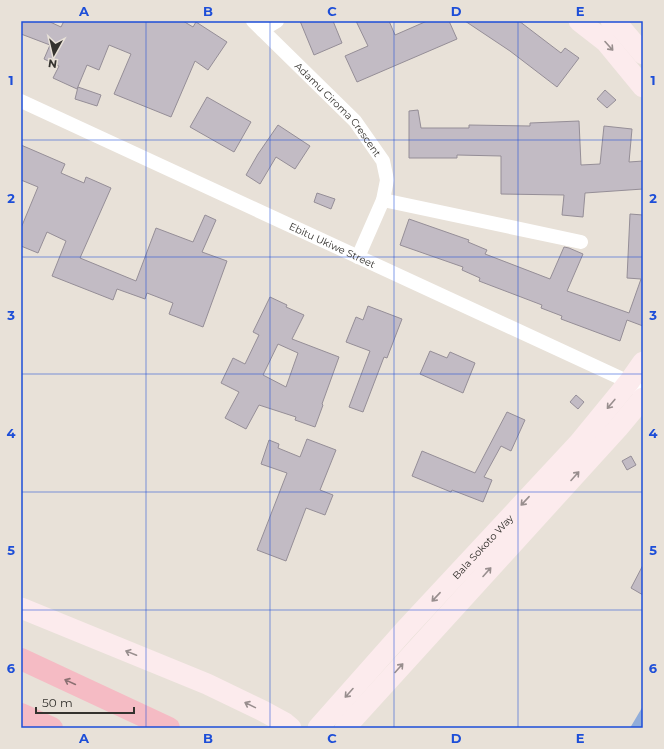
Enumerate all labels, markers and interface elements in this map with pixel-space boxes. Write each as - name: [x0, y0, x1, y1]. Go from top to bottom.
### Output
- text: A: [78, 3, 90, 19]
- text: B: [203, 3, 213, 19]
- text: C: [327, 3, 337, 19]
- text: D: [451, 3, 462, 19]
- text: E: [576, 3, 585, 19]
- north arrow: [34, 34, 74, 74]
- one-way arrow: [605, 41, 614, 51]
- text: N: [47, 56, 58, 71]
- street label: Adamu Ciroma Crescent: [292, 60, 384, 159]
- text: 1: [8, 72, 14, 88]
- text: 1: [650, 72, 656, 88]
- text: 2: [7, 190, 15, 206]
- text: 2: [649, 190, 657, 206]
- street label: Ebitu Ukiwe Street: [287, 220, 377, 271]
- text: 3: [6, 307, 15, 323]
- text: 3: [648, 307, 657, 323]
- one-way arrow: [606, 399, 615, 409]
- text: 4: [7, 425, 16, 441]
- text: 4: [649, 425, 658, 441]
- one-way arrow: [570, 471, 579, 481]
- one-way arrow: [520, 496, 529, 506]
- street label: Bala Sokoto Way: [450, 511, 517, 582]
- text: 5: [7, 542, 15, 558]
- text: 5: [649, 542, 657, 558]
- one-way arrow: [482, 567, 492, 577]
- one-way arrow: [432, 592, 441, 602]
- one-way arrow: [126, 649, 138, 656]
- text: 6: [7, 660, 16, 676]
- text: 6: [649, 660, 658, 676]
- one-way arrow: [395, 663, 404, 673]
- one-way arrow: [64, 678, 76, 685]
- one-way arrow: [345, 688, 354, 698]
- scale bar: [36, 689, 134, 715]
- text: 50 m: [42, 695, 73, 710]
- one-way arrow: [245, 701, 257, 708]
- text: A: [78, 730, 90, 746]
- text: B: [203, 730, 213, 746]
- text: C: [327, 730, 337, 746]
- text: D: [451, 730, 462, 746]
- text: E: [576, 730, 585, 746]

